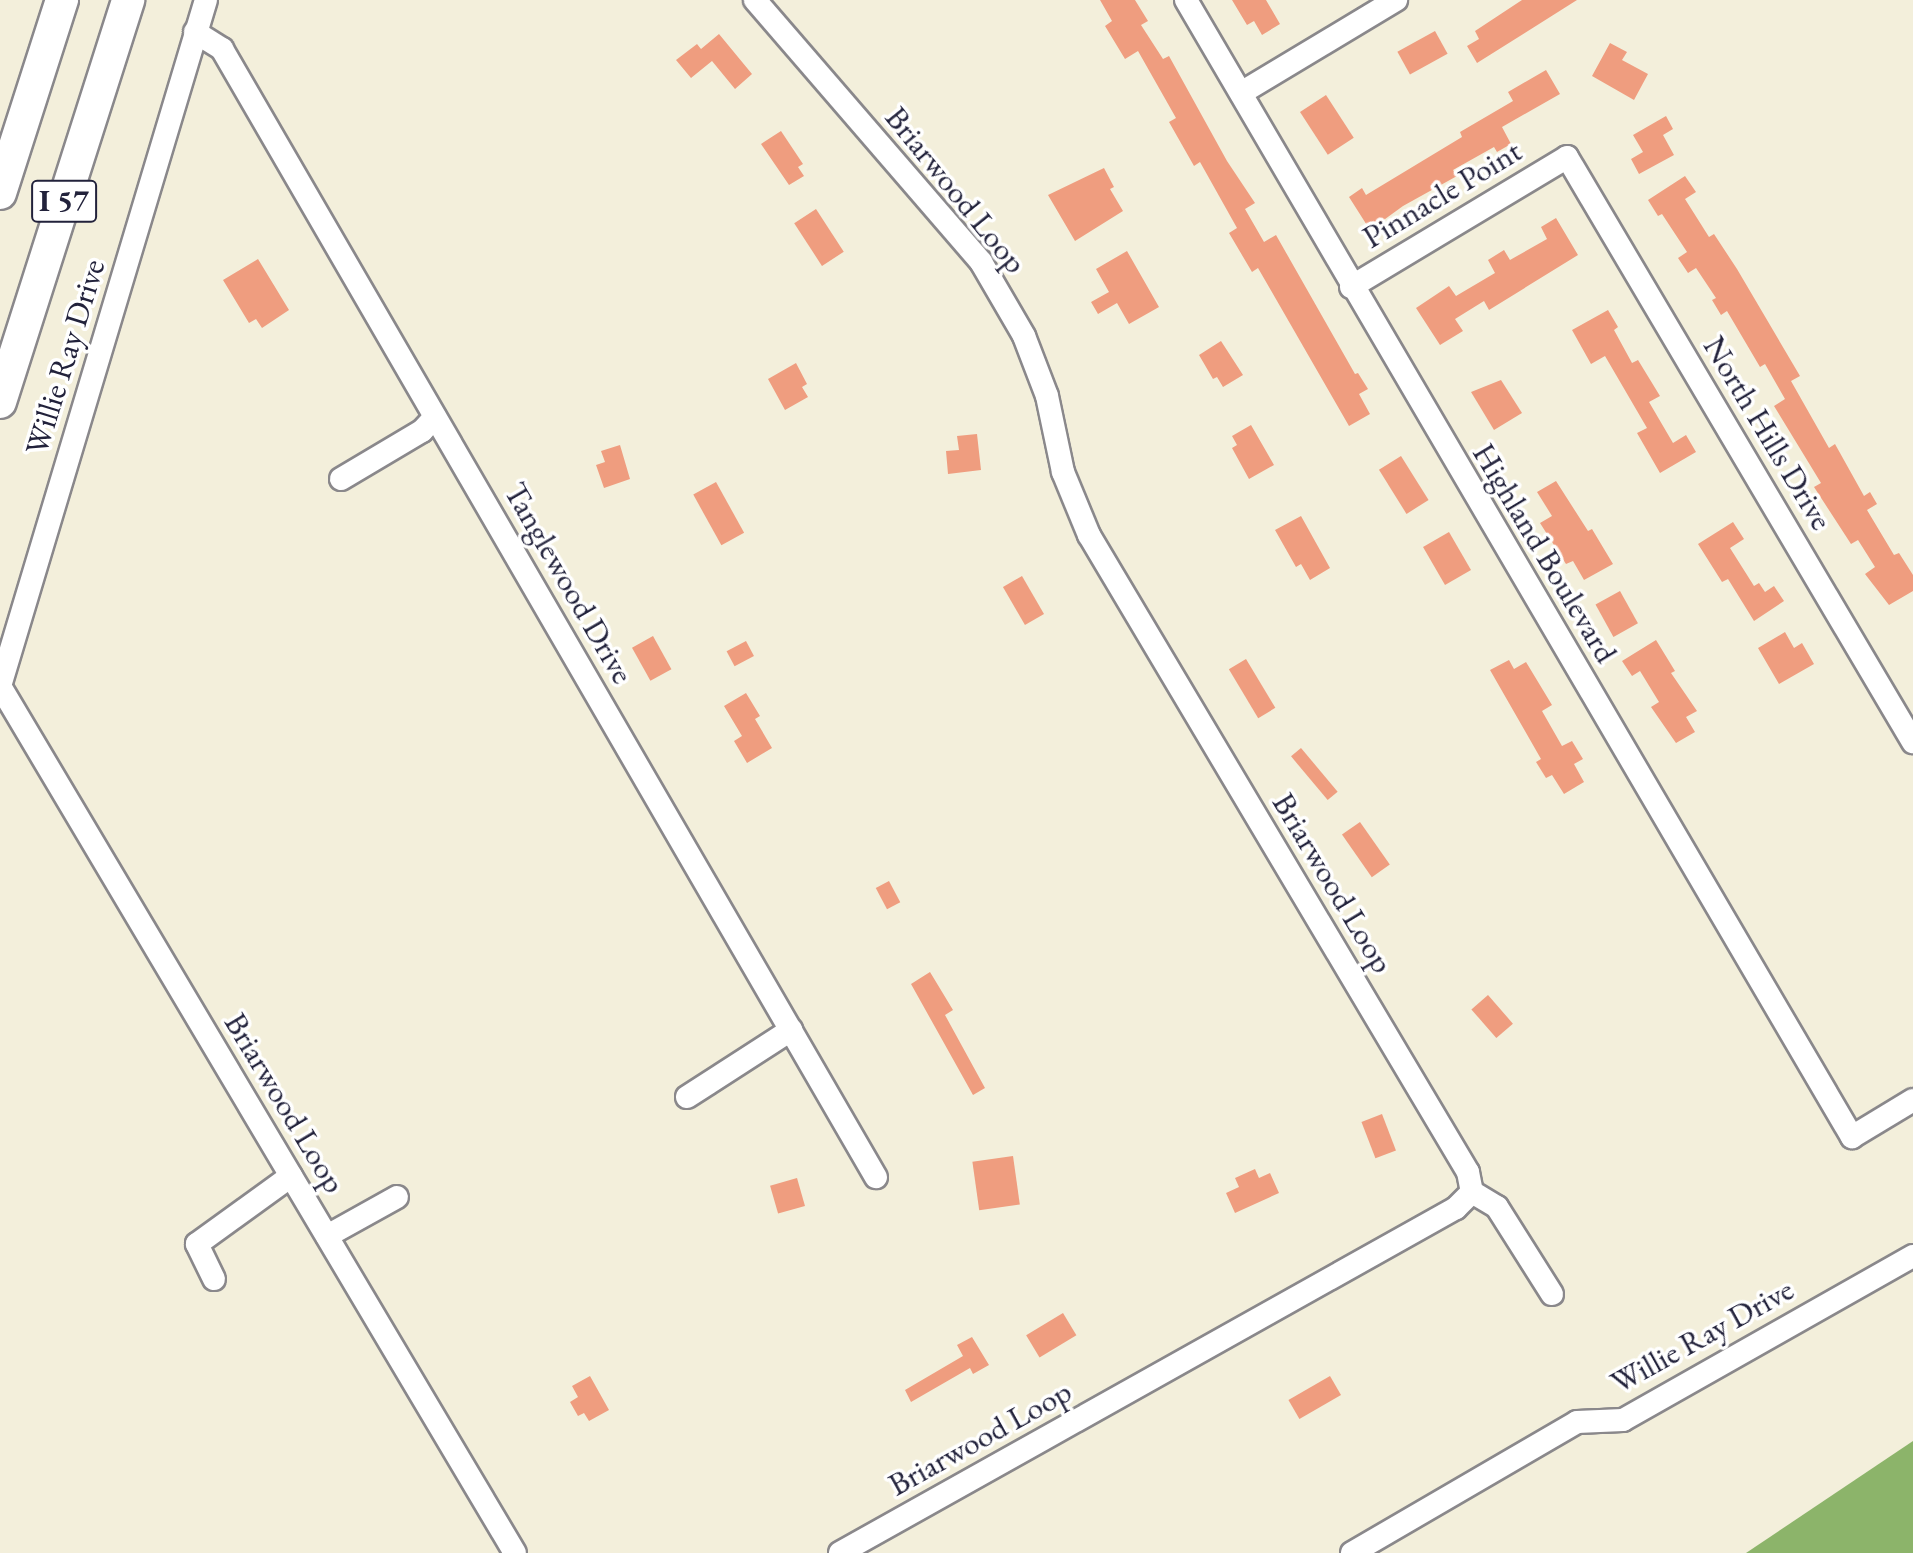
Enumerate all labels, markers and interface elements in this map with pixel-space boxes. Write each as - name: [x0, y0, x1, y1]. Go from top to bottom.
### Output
- street label: Briarwood Loop: [877, 99, 1035, 281]
- street label: Pinnacle Point: [1356, 132, 1528, 256]
- road number: I 57: [30, 175, 98, 227]
- street label: Willie Ray Drive: [17, 255, 113, 459]
- street label: North Hills Drive: [1695, 329, 1841, 537]
- street label: Highland Boulevard: [1464, 436, 1626, 670]
- street label: Tanglewood Drive: [496, 476, 642, 690]
- street label: Briarwood Loop: [1264, 786, 1402, 980]
- street label: Briarwood Loop: [216, 1006, 354, 1200]
- street label: Willie Ray Drive: [1604, 1270, 1800, 1402]
- street label: Briarwood Loop: [882, 1372, 1078, 1504]

